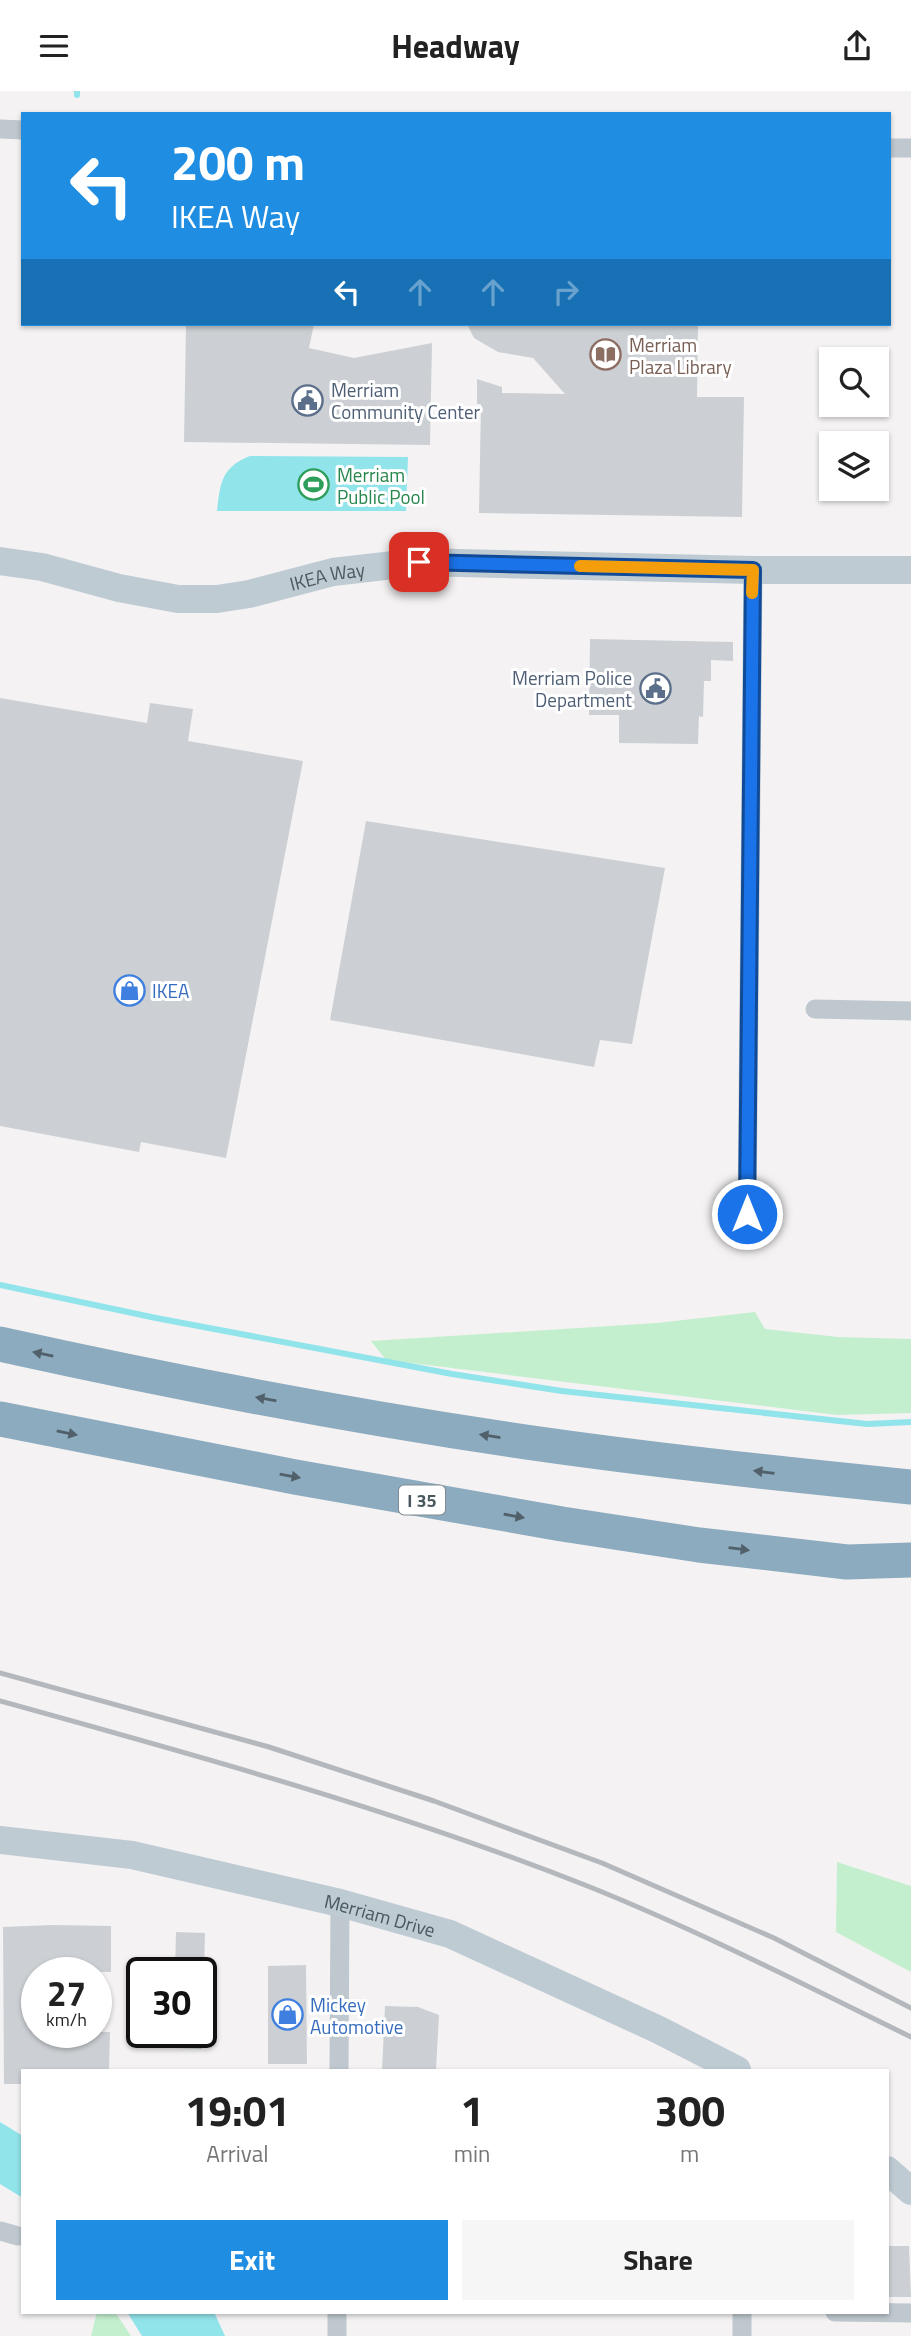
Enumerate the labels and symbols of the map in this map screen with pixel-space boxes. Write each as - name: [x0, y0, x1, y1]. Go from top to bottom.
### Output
- place label: Merriam Plaza Library: [629, 330, 732, 381]
- library icon: Merriam Plaza Library: [589, 338, 623, 372]
- place label: Merriam Community Center: [331, 375, 481, 426]
- public building icon: Merriam Community Center: [291, 383, 325, 417]
- place label: Merriam Public Pool: [337, 460, 425, 511]
- sports icon: Merriam Public Pool: [297, 468, 331, 502]
- pin: [389, 532, 449, 592]
- street label: IKEA Way: [286, 554, 366, 597]
- place label: Merriam Police Department: [512, 663, 632, 714]
- public building icon: Merriam Police Department: [638, 671, 672, 705]
- shop icon: IKEA: [112, 973, 146, 1007]
- place label: IKEA: [152, 976, 189, 1005]
- position arrow: [710, 1177, 784, 1251]
- one-way arrow: [32, 1348, 54, 1359]
- one-way arrow: [255, 1393, 277, 1404]
- one-way arrow: [56, 1427, 78, 1438]
- one-way arrow: [479, 1431, 501, 1442]
- one-way arrow: [753, 1466, 775, 1477]
- one-way arrow: [279, 1471, 301, 1482]
- road number: I 35: [399, 1485, 445, 1515]
- one-way arrow: [503, 1511, 525, 1522]
- one-way arrow: [728, 1544, 750, 1555]
- street label: Merriam Drive: [322, 1885, 439, 1944]
- speed limit sign: 30: [126, 1957, 217, 2048]
- place label: Mickey Automotive: [310, 1990, 403, 2041]
- shop icon: Mickey Automotive: [270, 1998, 304, 2032]

